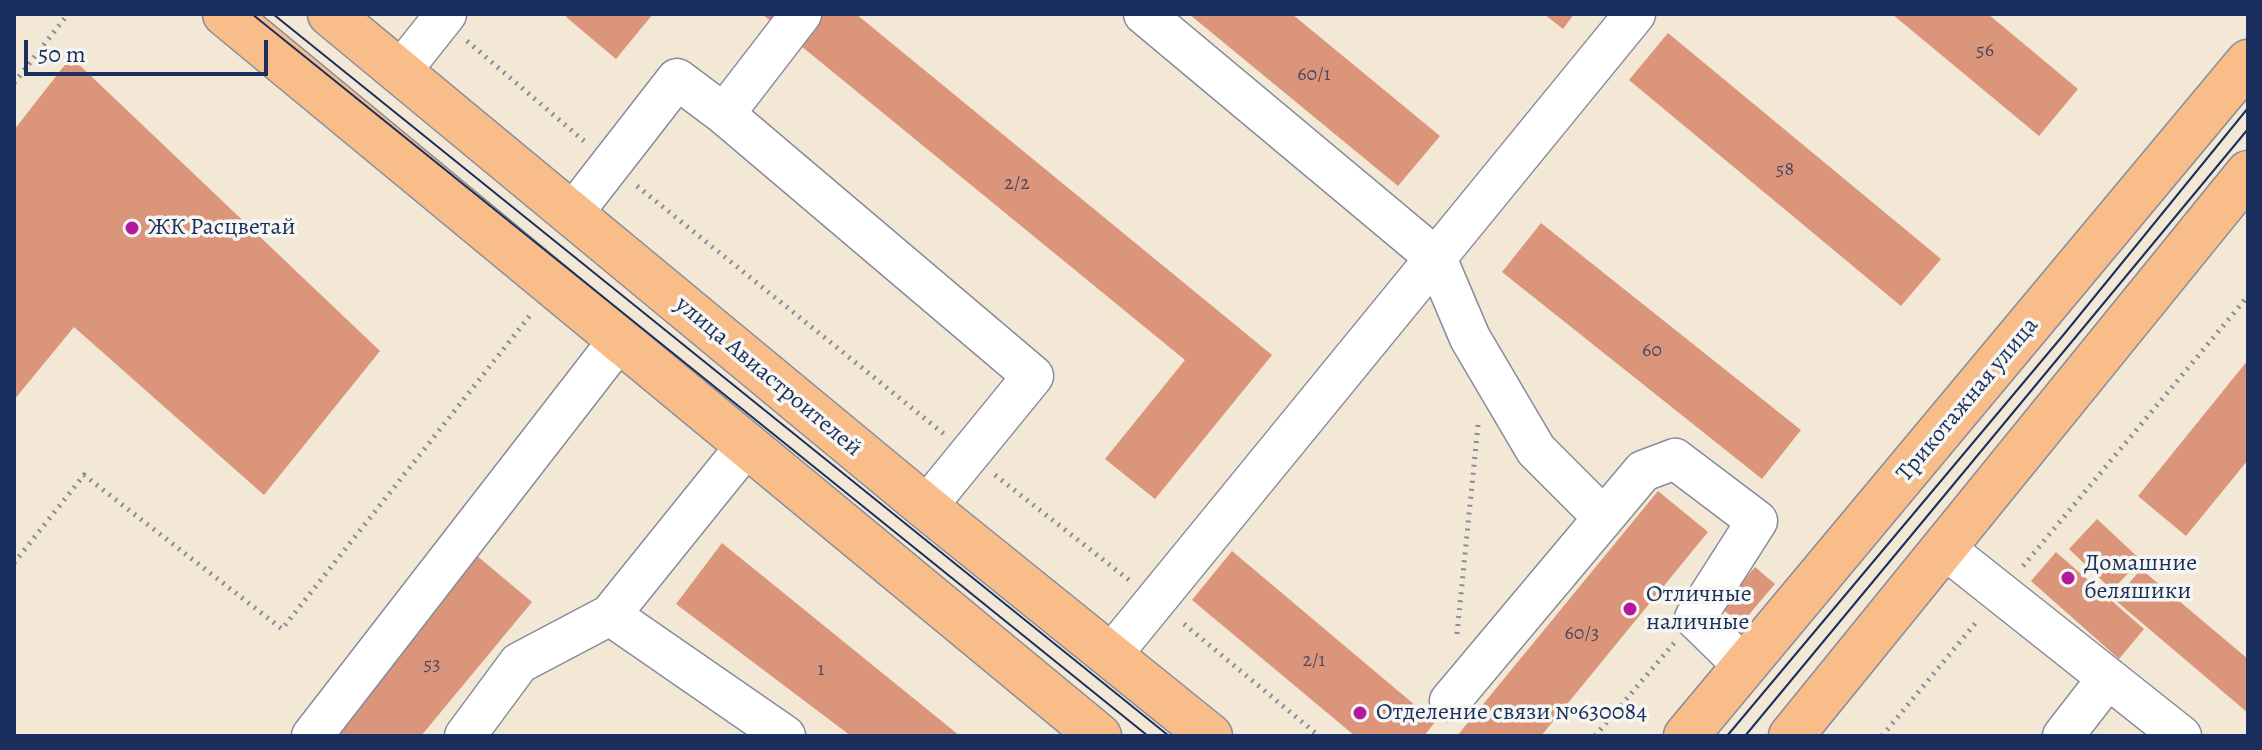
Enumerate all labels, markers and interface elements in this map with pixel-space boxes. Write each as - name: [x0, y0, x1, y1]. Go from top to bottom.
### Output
- scale bar: [28, 24, 272, 74]
- text: 50 m: [38, 38, 86, 70]
- house number: 56: [1976, 39, 1994, 63]
- house number: 60/1: [1297, 63, 1331, 87]
- house number: 58: [1776, 158, 1794, 182]
- house number: 2/2: [1004, 172, 1030, 196]
- place label: ЖК Расцветай: [148, 214, 296, 242]
- marker: ЖК Расцветай: [123, 219, 141, 237]
- street label: улица Авиастроителей: [669, 291, 867, 463]
- street label: Трикотажная улица: [1891, 312, 2045, 488]
- house number: 60: [1642, 339, 1662, 363]
- place label: Домашние беляшики: [2084, 550, 2197, 606]
- marker: Домашние беляшики: [2059, 569, 2077, 587]
- place label: Отличные наличные: [1646, 581, 1752, 637]
- marker: Отличные наличные: [1621, 600, 1639, 618]
- house number: 60/3: [1565, 622, 1599, 646]
- house number: 2/1: [1303, 649, 1325, 673]
- house number: 53: [424, 653, 440, 677]
- house number: 1: [818, 658, 824, 682]
- place label: Отделение связи №630084: [1376, 699, 1647, 727]
- marker: Отделение связи №630084: [1351, 704, 1369, 722]

